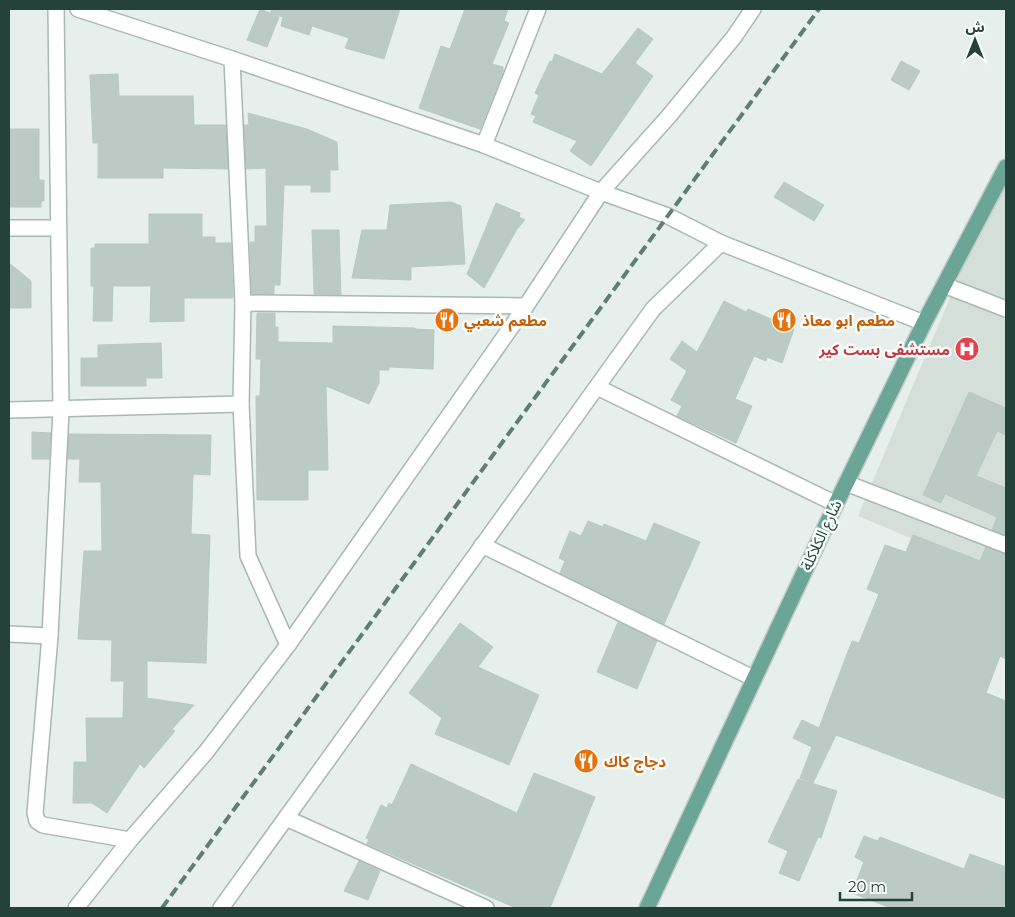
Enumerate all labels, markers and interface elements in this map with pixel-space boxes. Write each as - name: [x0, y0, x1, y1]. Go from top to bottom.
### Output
- north arrow: [950, 15, 1000, 65]
- text: ش: [965, 18, 985, 36]
- restaurant icon: مطعم شعبي: [434, 307, 460, 333]
- restaurant icon: مطعم ابو معاذ: [771, 307, 797, 333]
- place label: مطعم شعبي: [464, 311, 547, 332]
- place label: مطعم ابو معاذ: [802, 311, 895, 332]
- hospital icon: مستشفى بست كير: [954, 336, 980, 362]
- place label: مستشفى بست كير: [818, 340, 950, 359]
- street label: شارع الكلاكلة: [796, 497, 848, 574]
- restaurant icon: دجاج كاك: [573, 748, 599, 774]
- place label: دجاج كاك: [604, 752, 666, 773]
- scale bar: [840, 870, 912, 902]
- text: 20 m: [848, 877, 886, 896]

